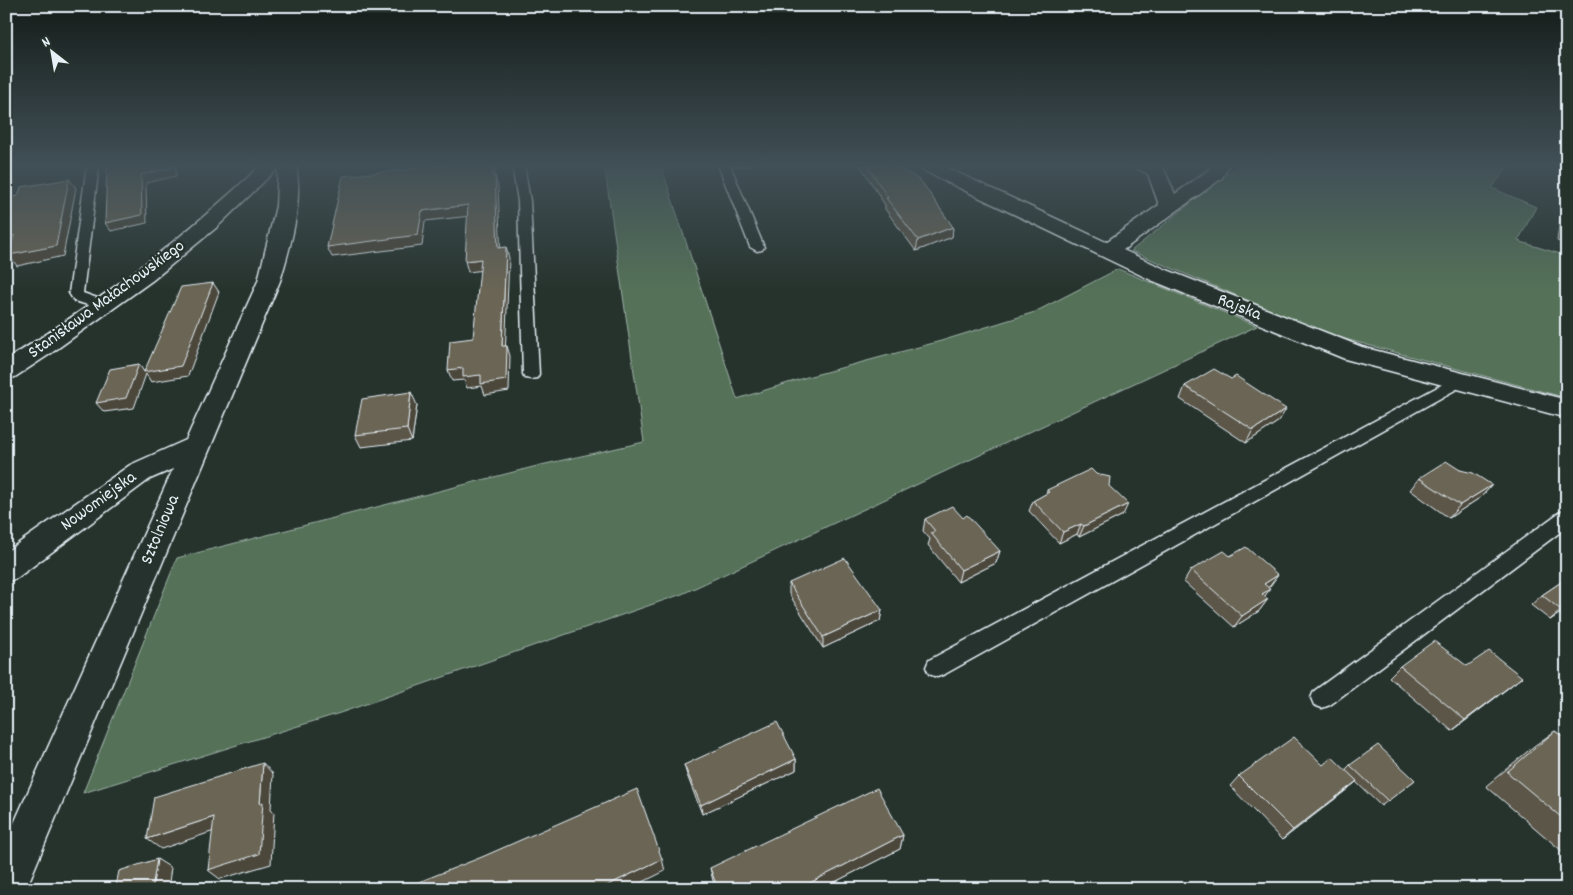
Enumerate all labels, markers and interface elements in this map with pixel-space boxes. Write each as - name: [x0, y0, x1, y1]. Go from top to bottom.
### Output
- north arrow: [28, 28, 78, 78]
- text: N: [38, 32, 55, 53]
- street label: Stanisława Małachowskiego: [23, 234, 191, 366]
- street label: Rajska: [1213, 288, 1265, 328]
- street label: Nowomiejska: [56, 466, 142, 538]
- street label: Sztolniowa: [135, 491, 187, 569]

